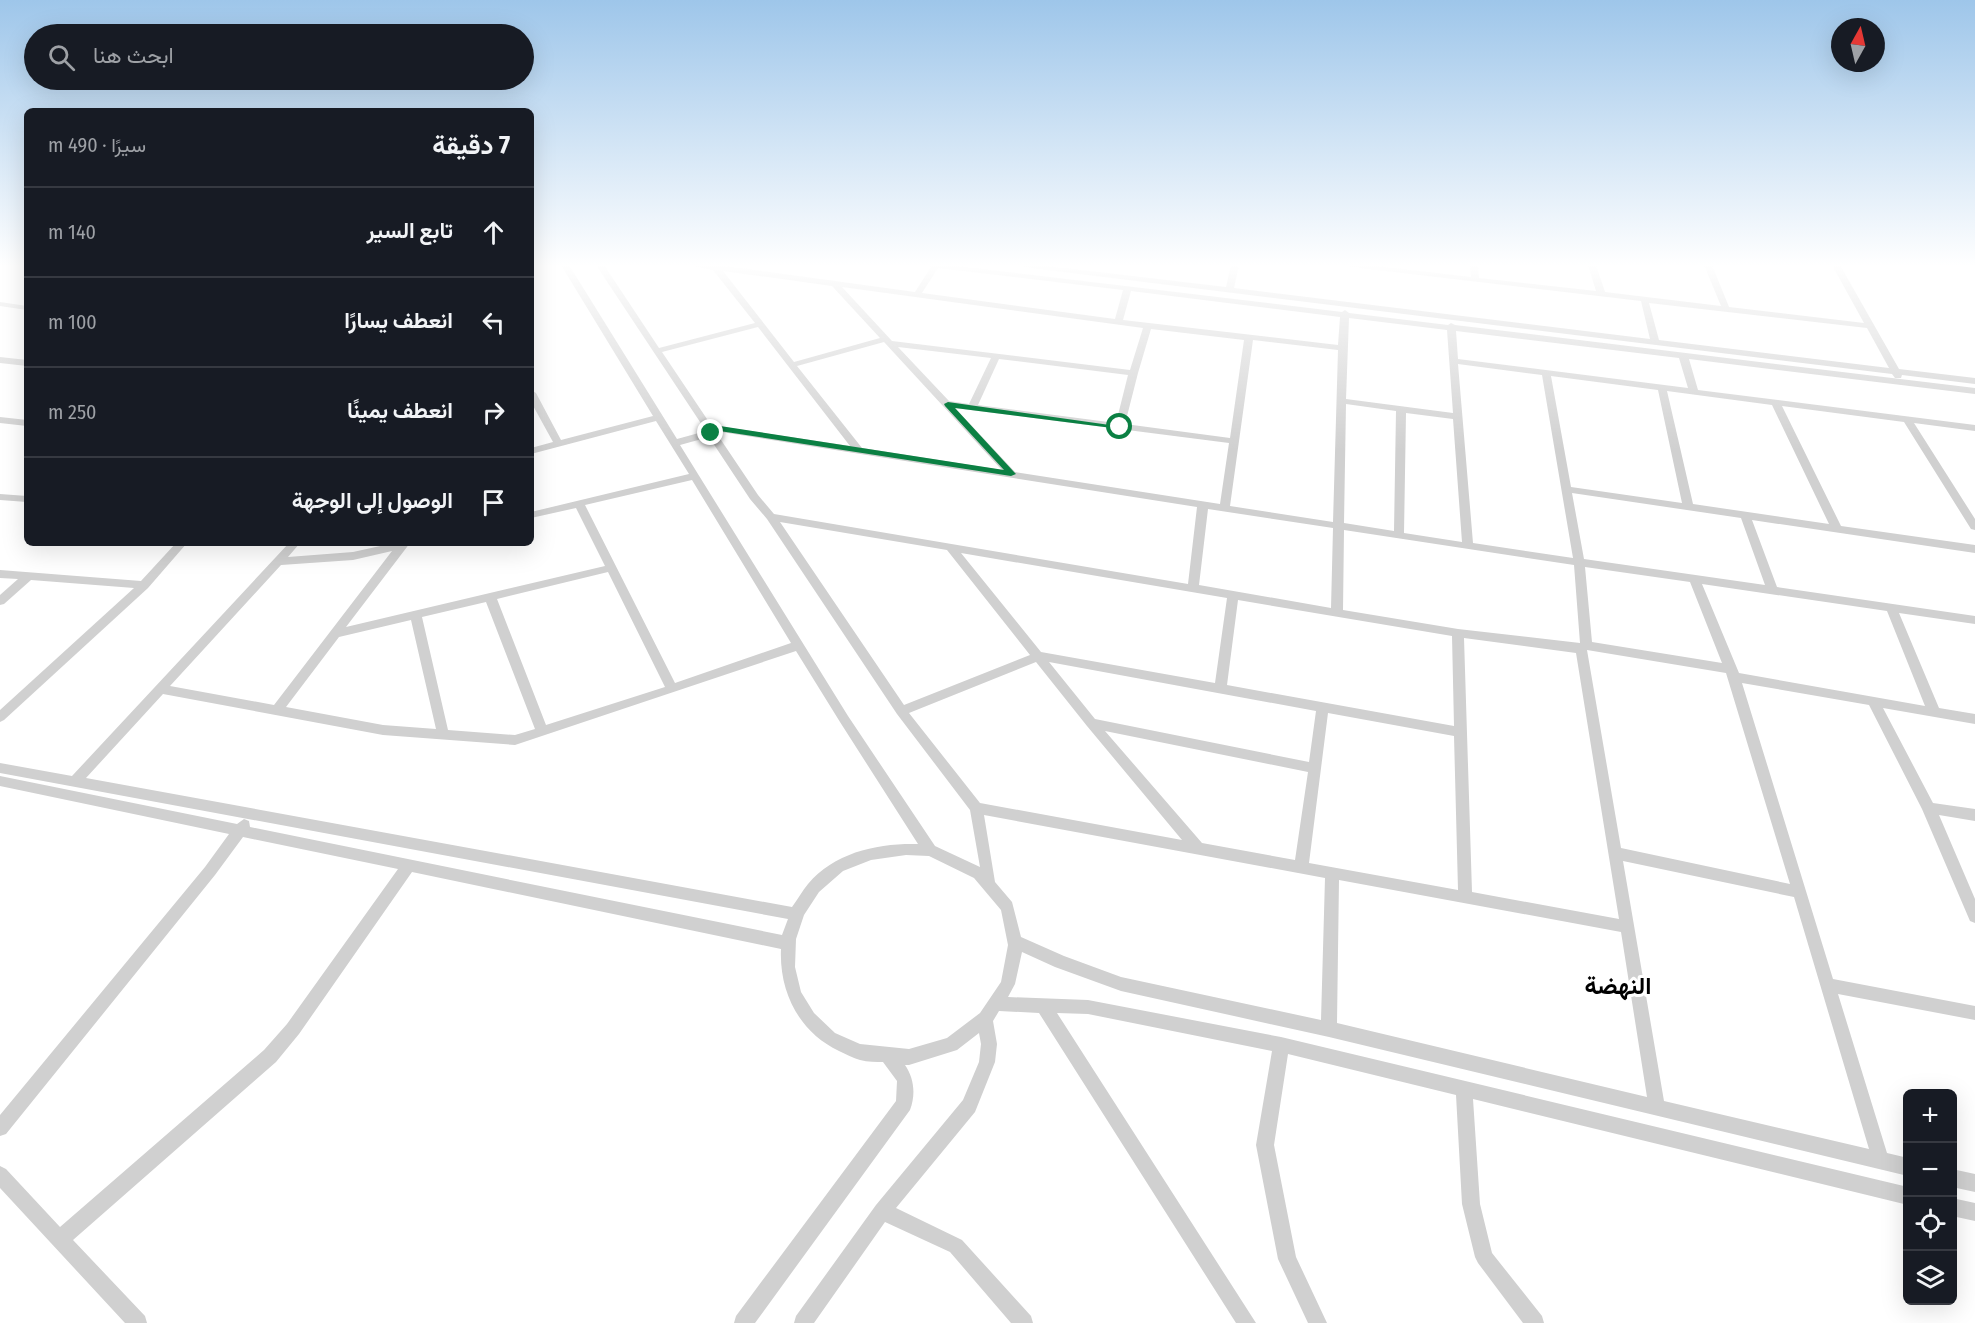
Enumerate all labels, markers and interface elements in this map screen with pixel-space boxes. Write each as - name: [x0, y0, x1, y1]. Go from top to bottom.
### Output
- north arrow: [1831, 18, 1885, 72]
- search box: [24, 24, 534, 90]
- icon: search: [45, 41, 78, 74]
- text: ابحث هنا: [93, 42, 174, 69]
- text: 7 دقيقة: [432, 130, 510, 161]
- text: سيرًا · 490 m: [48, 133, 146, 157]
- icon: ahead: [477, 216, 510, 249]
- text: تابع السير: [366, 217, 453, 244]
- text: 140 m: [48, 220, 96, 244]
- icon: left: [477, 306, 510, 339]
- text: انعطف يسارًا: [344, 307, 453, 334]
- text: 100 m: [48, 310, 97, 334]
- icon: right: [477, 396, 510, 429]
- text: انعطف يمينًا: [347, 397, 453, 424]
- text: 250 m: [48, 400, 97, 424]
- route start: [1106, 413, 1132, 439]
- route end: [697, 419, 723, 445]
- icon: arrive: [477, 486, 510, 519]
- text: الوصول إلى الوجهة: [292, 487, 453, 514]
- district label: النهضة: [1585, 972, 1651, 1001]
- map controls: [1903, 1089, 1957, 1305]
- button: +: [1903, 1089, 1957, 1143]
- button: −: [1903, 1143, 1957, 1197]
- button: locate: [1903, 1197, 1957, 1251]
- button: layers: [1903, 1251, 1957, 1305]

